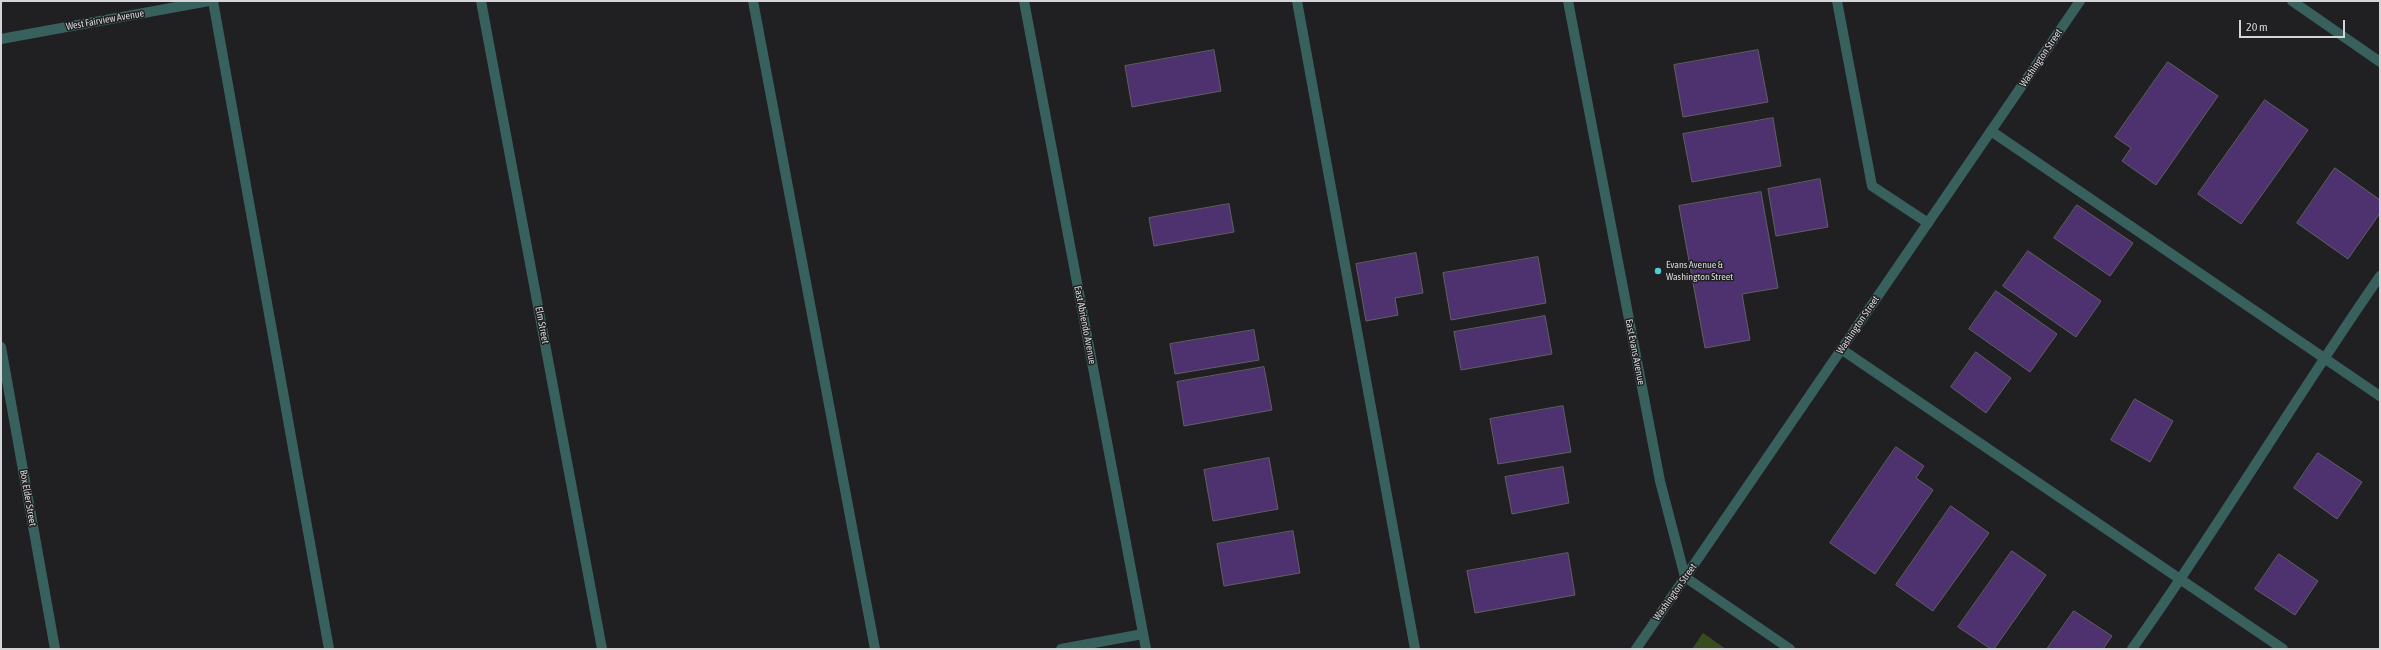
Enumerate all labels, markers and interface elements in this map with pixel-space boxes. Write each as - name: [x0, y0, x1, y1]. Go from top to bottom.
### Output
- street label: West Fairview Avenue: [65, 7, 145, 33]
- scale bar: [2241, 12, 2347, 38]
- text: 20 m: [2246, 20, 2268, 34]
- street label: Washington Street: [2017, 27, 2065, 89]
- place label: Evans Avenue & Washington Street: [1666, 259, 1733, 282]
- marker: Evans Avenue & Washington Street: [1653, 266, 1663, 276]
- street label: East Abriendo Avenue: [1072, 285, 1098, 365]
- street label: Washington Street: [1834, 294, 1882, 356]
- street label: Elm Street: [533, 305, 551, 345]
- street label: East Evans Avenue: [1623, 318, 1647, 386]
- street label: Box Elder Street: [17, 469, 39, 527]
- street label: Washington Street: [1651, 561, 1699, 623]

